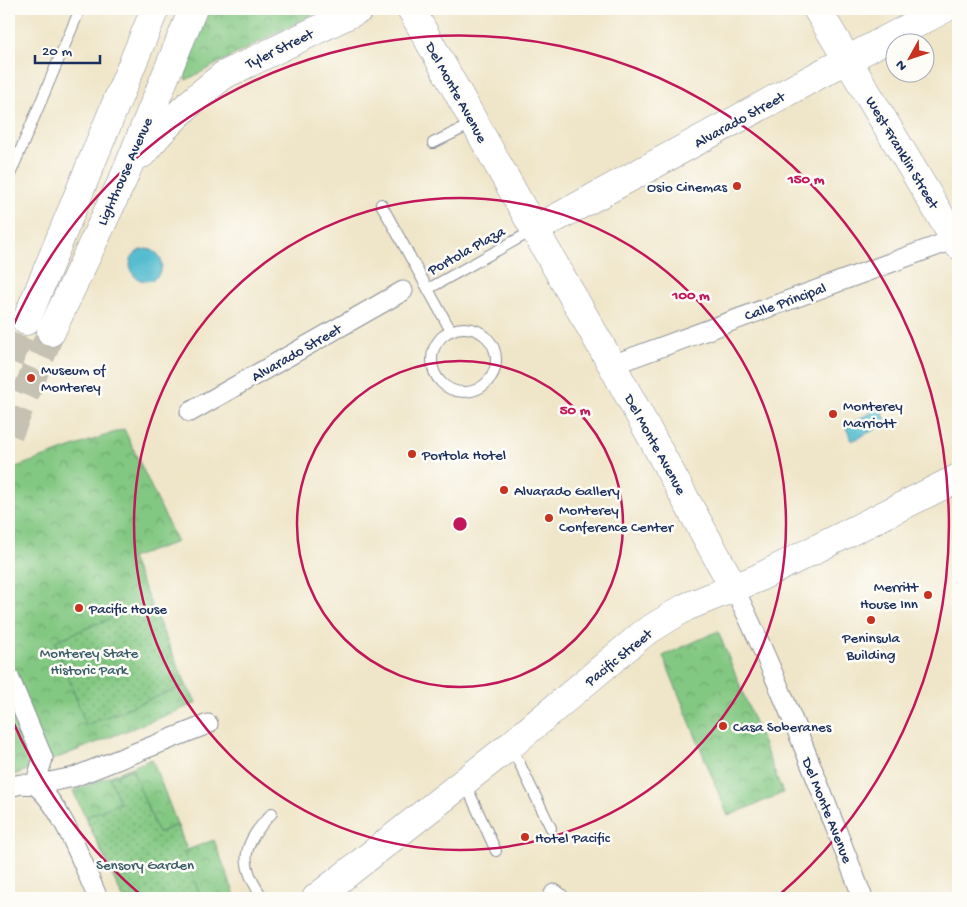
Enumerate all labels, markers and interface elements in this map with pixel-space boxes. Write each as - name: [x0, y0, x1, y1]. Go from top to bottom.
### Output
- street label: Tyler Street: [242, 25, 318, 74]
- scale bar: [35, 32, 100, 64]
- north arrow: [884, 32, 934, 82]
- street label: Del Monte Avenue: [420, 39, 490, 147]
- text: 20 m: [42, 43, 72, 61]
- text: N: [893, 56, 911, 74]
- street label: Alvarado Street: [691, 88, 790, 153]
- street label: West Franklin Street: [861, 94, 943, 214]
- street label: Lighthouse Avenue: [94, 115, 158, 229]
- text: 150 m: [787, 171, 825, 189]
- place label: Osio Cinemas: [647, 179, 727, 197]
- marker: Osio Cinemas: [731, 180, 743, 192]
- street label: Portola Plaza: [424, 223, 509, 281]
- street label: Calle Principal: [742, 280, 829, 326]
- text: 100 m: [671, 287, 710, 305]
- street label: Alvarado Street: [249, 320, 347, 387]
- place label: Museum of Monterey: [41, 362, 107, 397]
- marker: Museum of Monterey: [25, 372, 37, 384]
- street label: Del Monte Avenue: [619, 391, 689, 499]
- place label: Monterey Marriott: [843, 398, 903, 433]
- text: 50 m: [560, 402, 591, 420]
- marker: Monterey Marriott: [827, 408, 839, 420]
- place label: Portola Hotel: [421, 447, 506, 465]
- marker: Portola Hotel: [406, 448, 418, 460]
- place label: Alvarado Gallery: [514, 483, 620, 501]
- marker: Alvarado Gallery: [498, 484, 510, 496]
- place label: Monterey Conference Center: [559, 502, 675, 537]
- marker: Monterey Conference Center: [543, 512, 555, 524]
- centre of rings: [451, 515, 469, 533]
- place label: Merritt House Inn: [860, 579, 920, 614]
- marker: Merritt House Inn: [922, 589, 934, 601]
- place label: Pacific House: [88, 601, 167, 619]
- marker: Pacific House: [73, 602, 85, 614]
- marker: Peninsula Building: [865, 614, 877, 626]
- street label: Pacific Street: [581, 625, 658, 692]
- place label: Peninsula Building: [841, 630, 901, 665]
- park label: Monterey State Historic Park: [40, 645, 138, 680]
- place label: Casa Soberanes: [733, 719, 832, 737]
- marker: Casa Soberanes: [717, 720, 729, 732]
- street label: Del Monte Avenue: [796, 754, 856, 866]
- place label: Hotel Pacific: [535, 830, 611, 848]
- marker: Hotel Pacific: [519, 831, 531, 843]
- park label: Sensory Garden: [96, 857, 194, 875]

